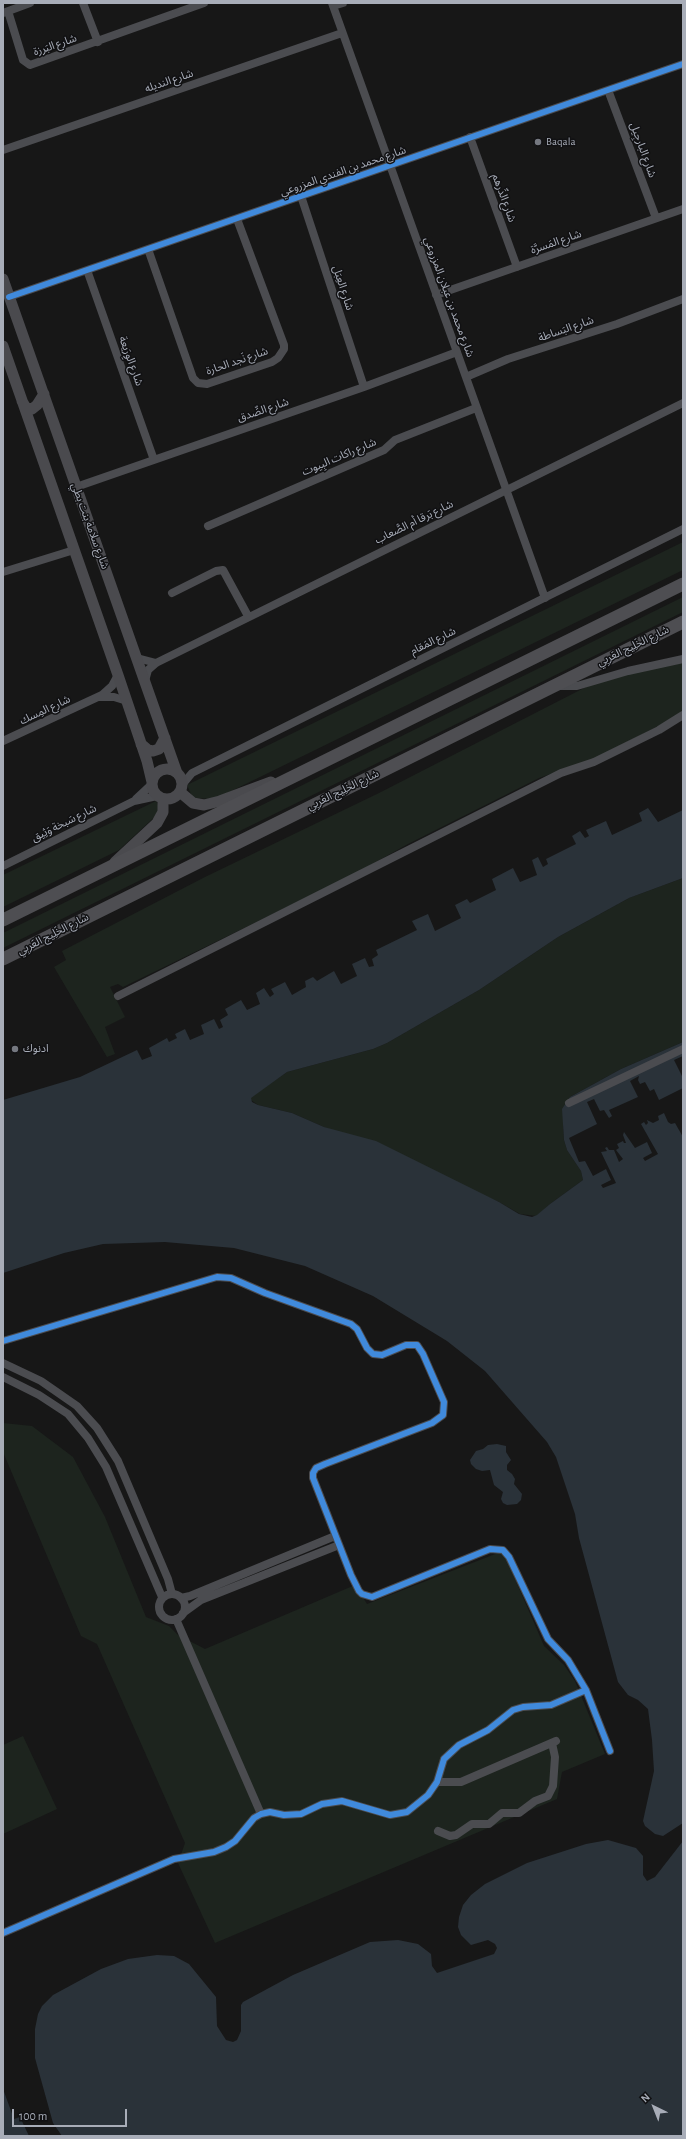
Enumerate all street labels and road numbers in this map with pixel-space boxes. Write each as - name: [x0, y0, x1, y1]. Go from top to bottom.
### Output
- street label: شارع البَرزة: [32, 31, 78, 59]
- street label: شارع النديله: [143, 67, 195, 95]
- street label: شارع البارجِيل: [627, 121, 659, 179]
- street label: شارع محمد بن الفندي المزروعي: [278, 143, 408, 199]
- street label: شارع الدِّرهم: [489, 172, 519, 224]
- street label: شارع المَسرَّة: [529, 227, 583, 257]
- street label: شارع محمد بن عبلان المزروعي: [421, 235, 477, 359]
- street label: شارع العِبَل: [330, 264, 356, 312]
- street label: شارع البَساطة: [537, 313, 595, 345]
- street label: شارع الوِرَيعة: [116, 334, 146, 388]
- street label: شارع نَجد الحارة: [204, 344, 270, 378]
- street label: شارع الصِّدق: [236, 395, 290, 425]
- street label: شارع راكات البِيوت: [300, 435, 378, 479]
- street label: شارع سلامة بنت بطي: [68, 481, 112, 571]
- street label: شارع بَرقا أم الصَّعاب: [373, 497, 455, 547]
- street label: شارع الخَلِيج العَربِي: [595, 623, 671, 669]
- street label: شارع المَقام: [408, 624, 458, 658]
- street label: شارع المِسك: [17, 692, 73, 728]
- street label: شارع الخَلِيج العَربِي: [305, 767, 381, 813]
- street label: شارع سَبخة وَثِيق: [29, 802, 99, 844]
- street label: شارع الخَلِيج العَربِي: [15, 910, 91, 958]

